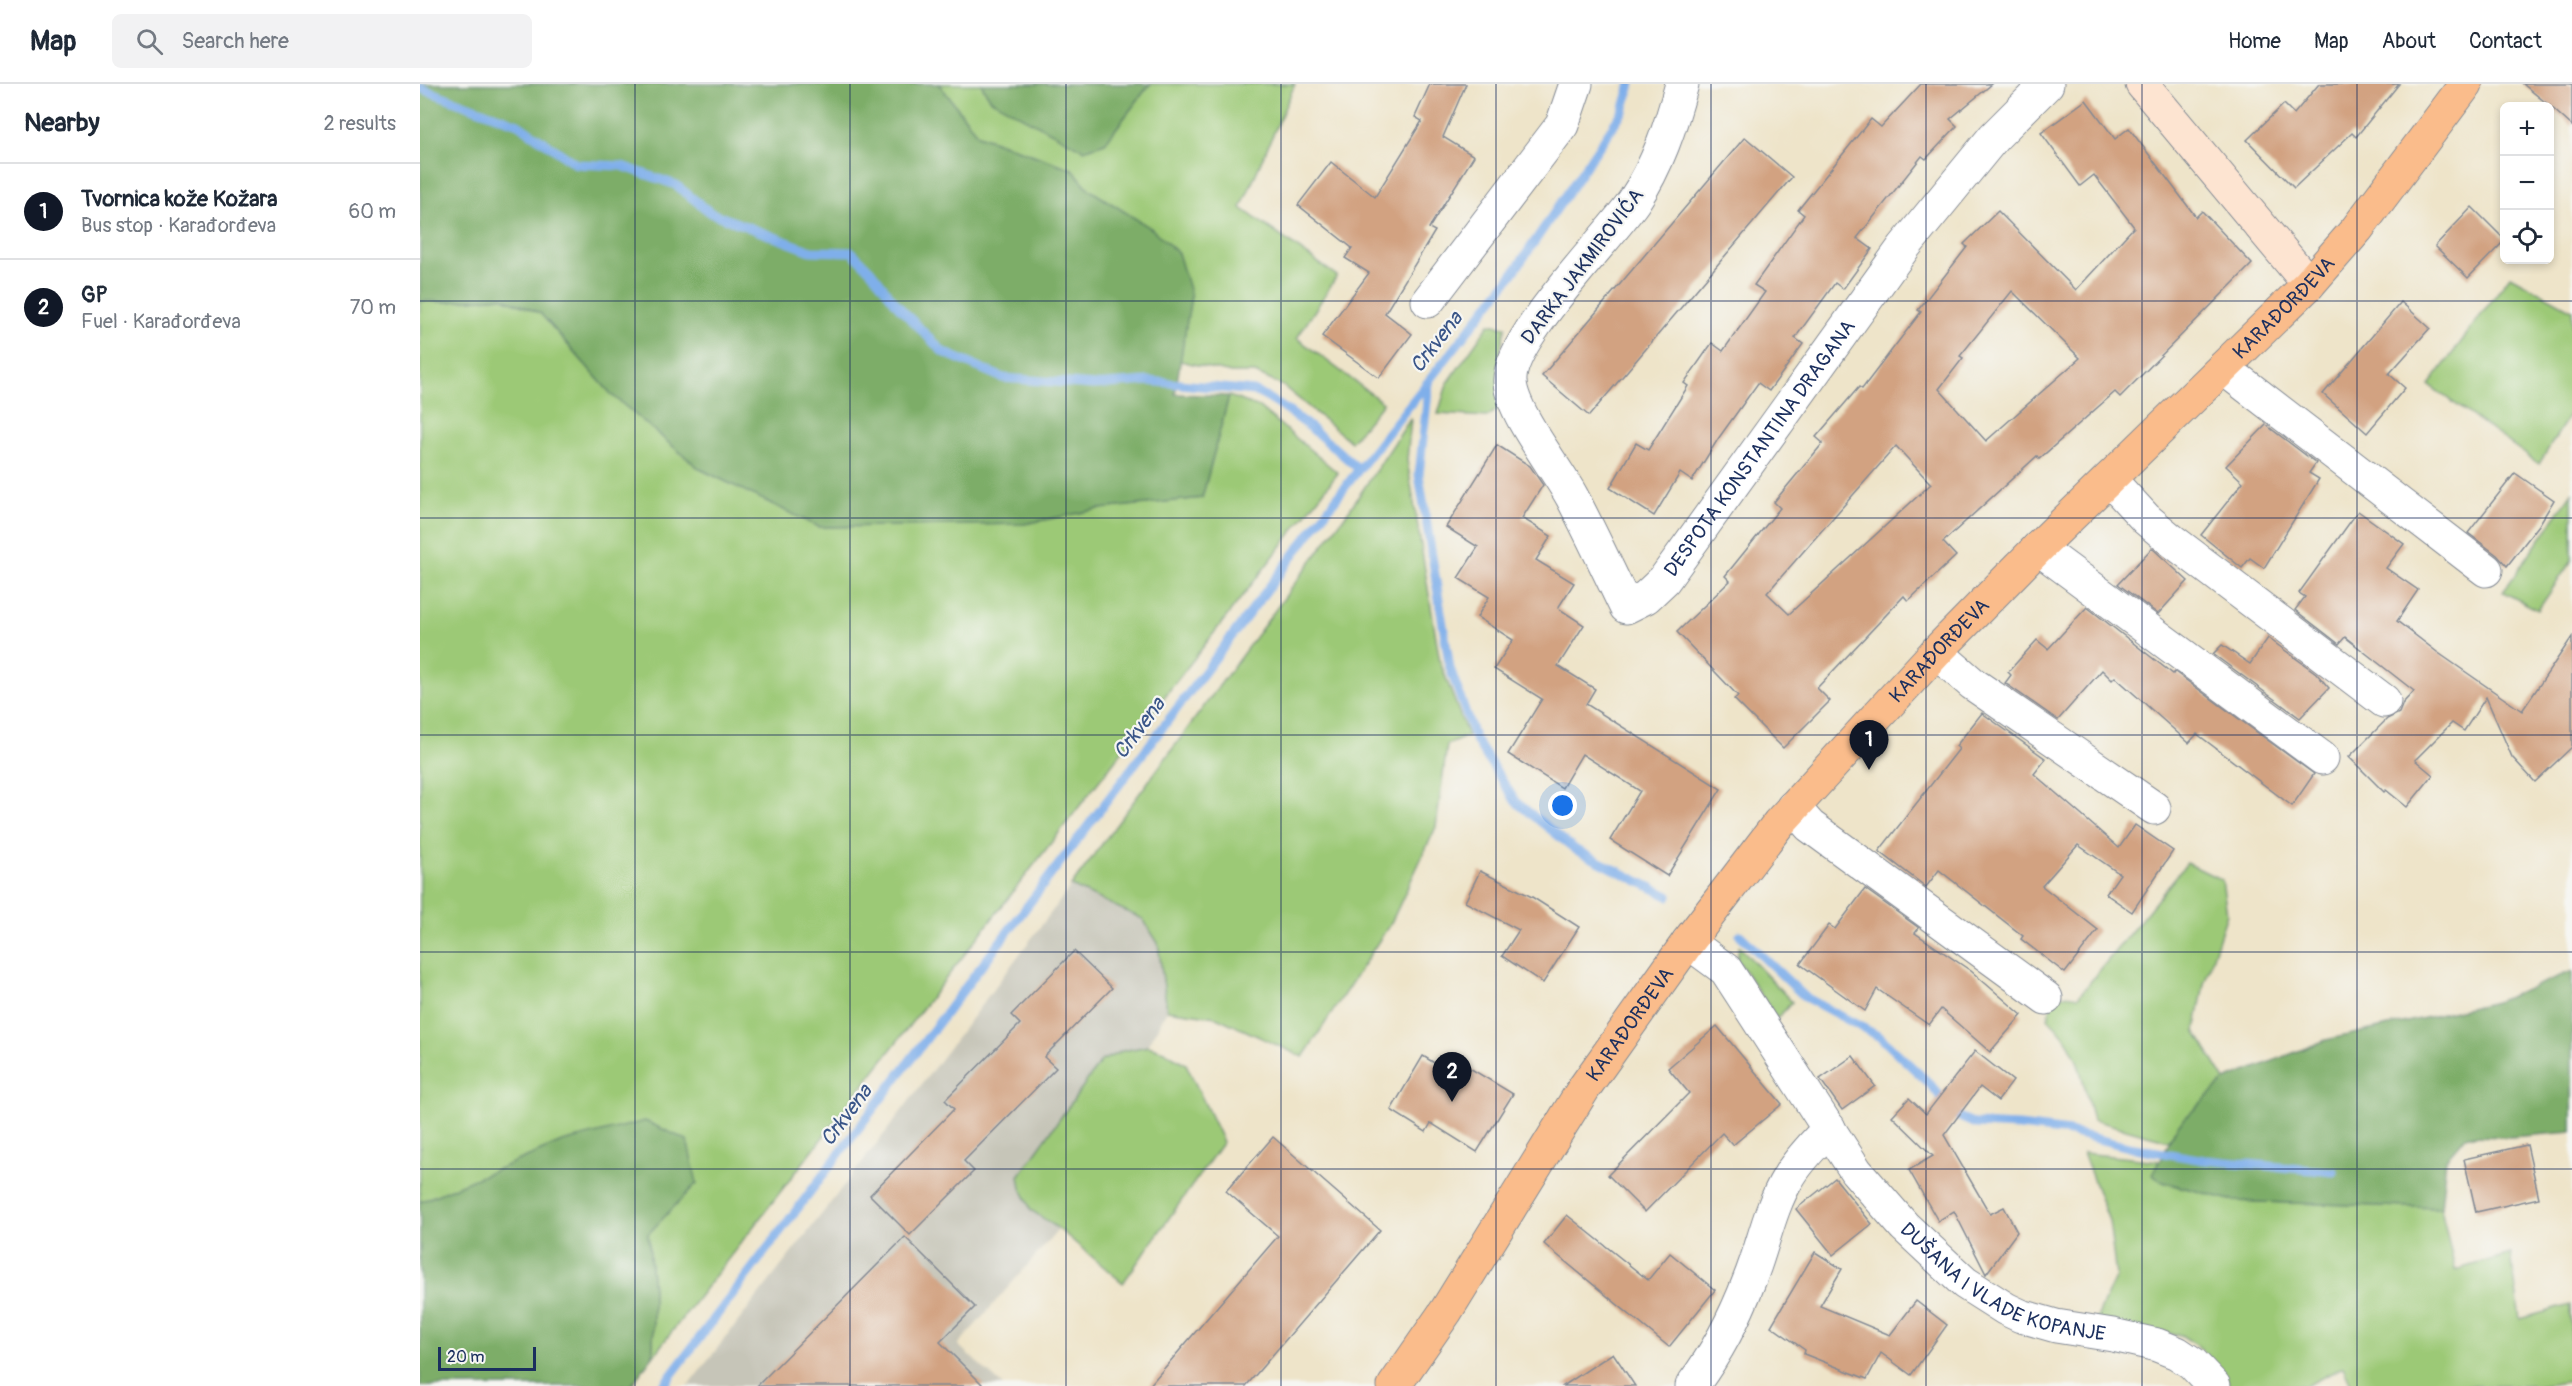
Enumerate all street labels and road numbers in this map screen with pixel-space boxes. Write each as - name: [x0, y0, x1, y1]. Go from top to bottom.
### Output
- street label: DARKA JAKMIROVIĆA: [1516, 183, 1649, 349]
- street label: KARAĐORĐEVA: [2228, 252, 2340, 365]
- street label: DESPOTA KONSTANTINA DRAGANA: [1659, 315, 1861, 581]
- street label: KARAĐORĐEVA: [1884, 593, 1995, 708]
- street label: KARAĐORĐEVA: [1581, 962, 1679, 1086]
- street label: DUŠANA I VLADE KOPANJE: [1895, 1217, 2107, 1347]

